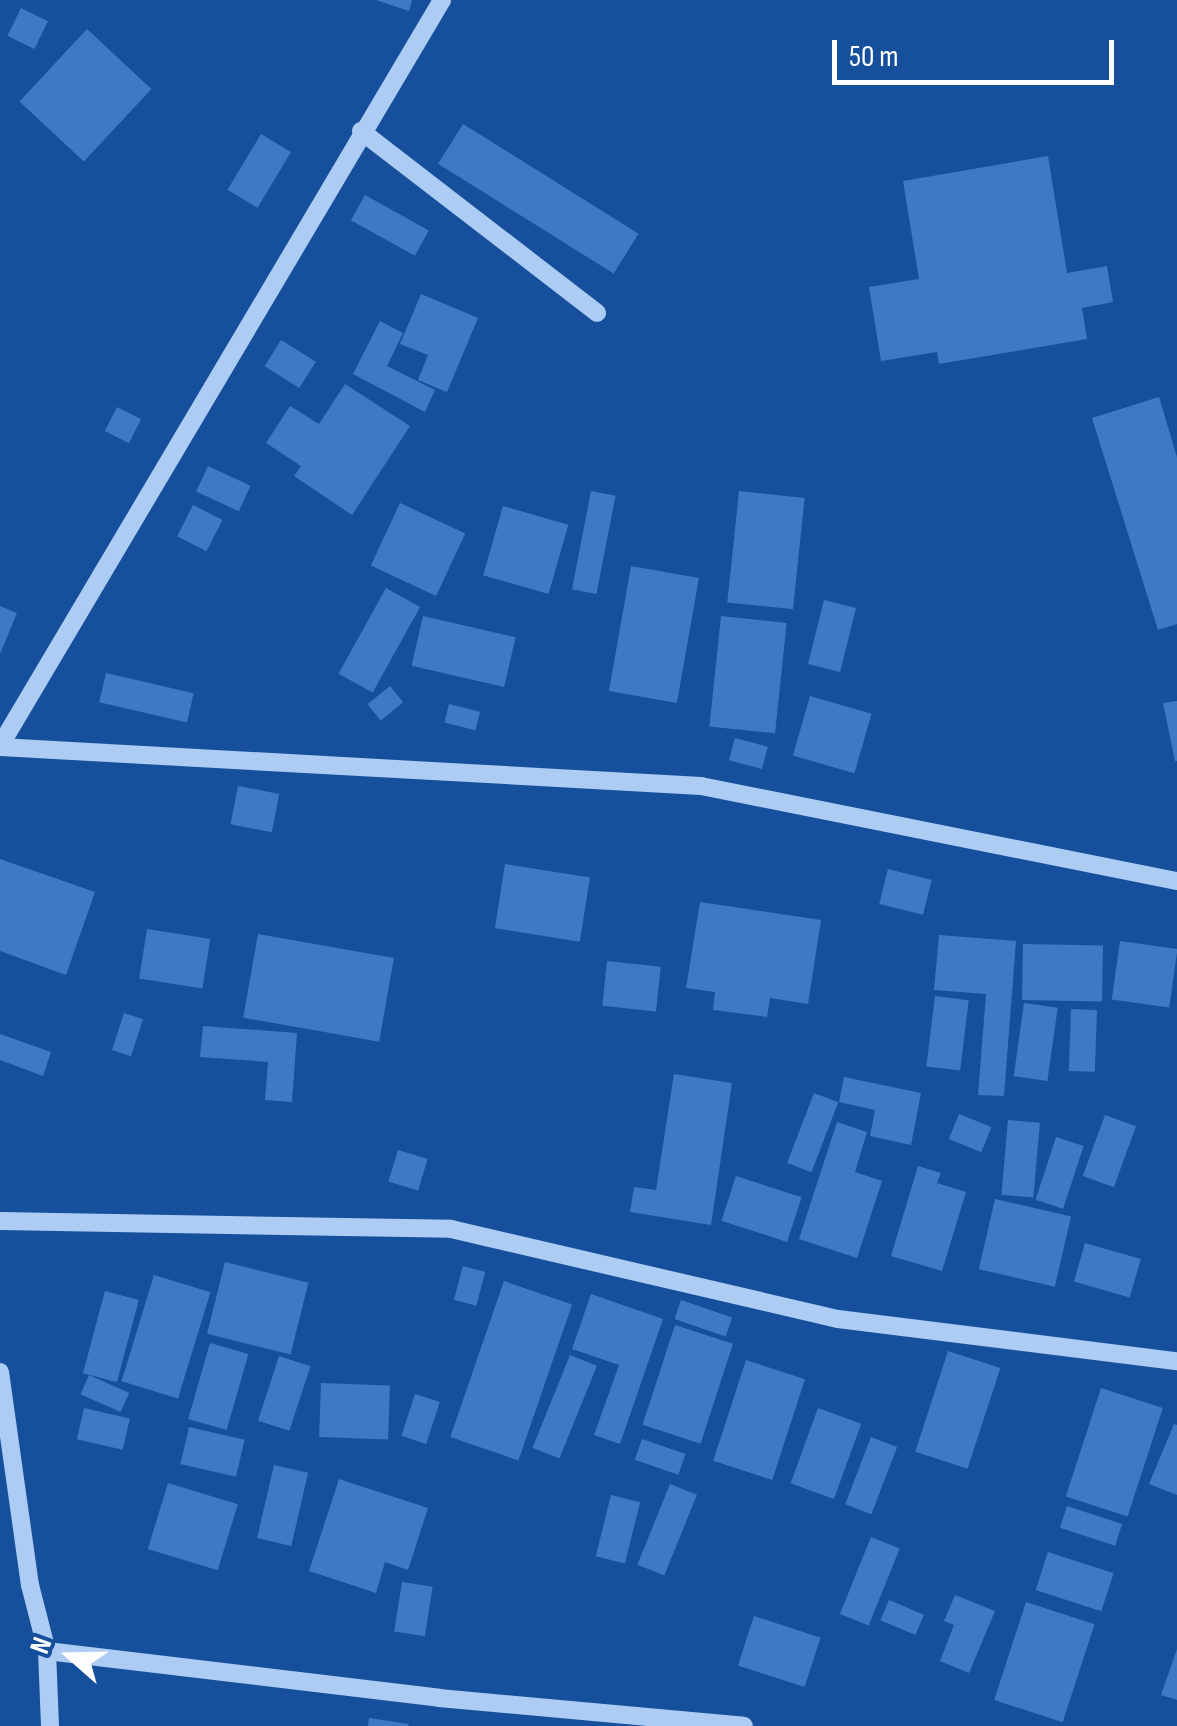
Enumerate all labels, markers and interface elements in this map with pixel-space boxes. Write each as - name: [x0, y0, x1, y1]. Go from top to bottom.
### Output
- scale bar: [837, 20, 1120, 82]
- text: 50 m: [849, 39, 898, 75]
- north arrow: [20, 1606, 120, 1706]
- text: N: [23, 1633, 59, 1658]

